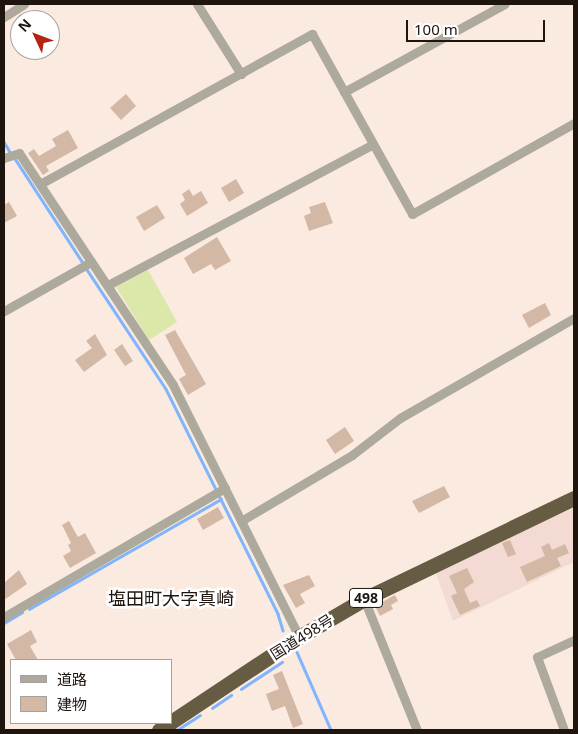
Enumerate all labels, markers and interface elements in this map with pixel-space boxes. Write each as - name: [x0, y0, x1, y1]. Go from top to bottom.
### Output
- north arrow: [10, 10, 60, 60]
- scale bar: [408, 10, 547, 42]
- text: N: [14, 14, 35, 36]
- text: 100 m: [414, 19, 458, 39]
- road number: 498: [348, 586, 384, 610]
- district label: 塩田町大字真崎: [108, 587, 234, 609]
- street label: 国道498号: [267, 611, 337, 663]
- legend: [10, 659, 172, 724]
- text: 道路: [57, 669, 87, 689]
- text: 建物: [57, 694, 87, 714]

